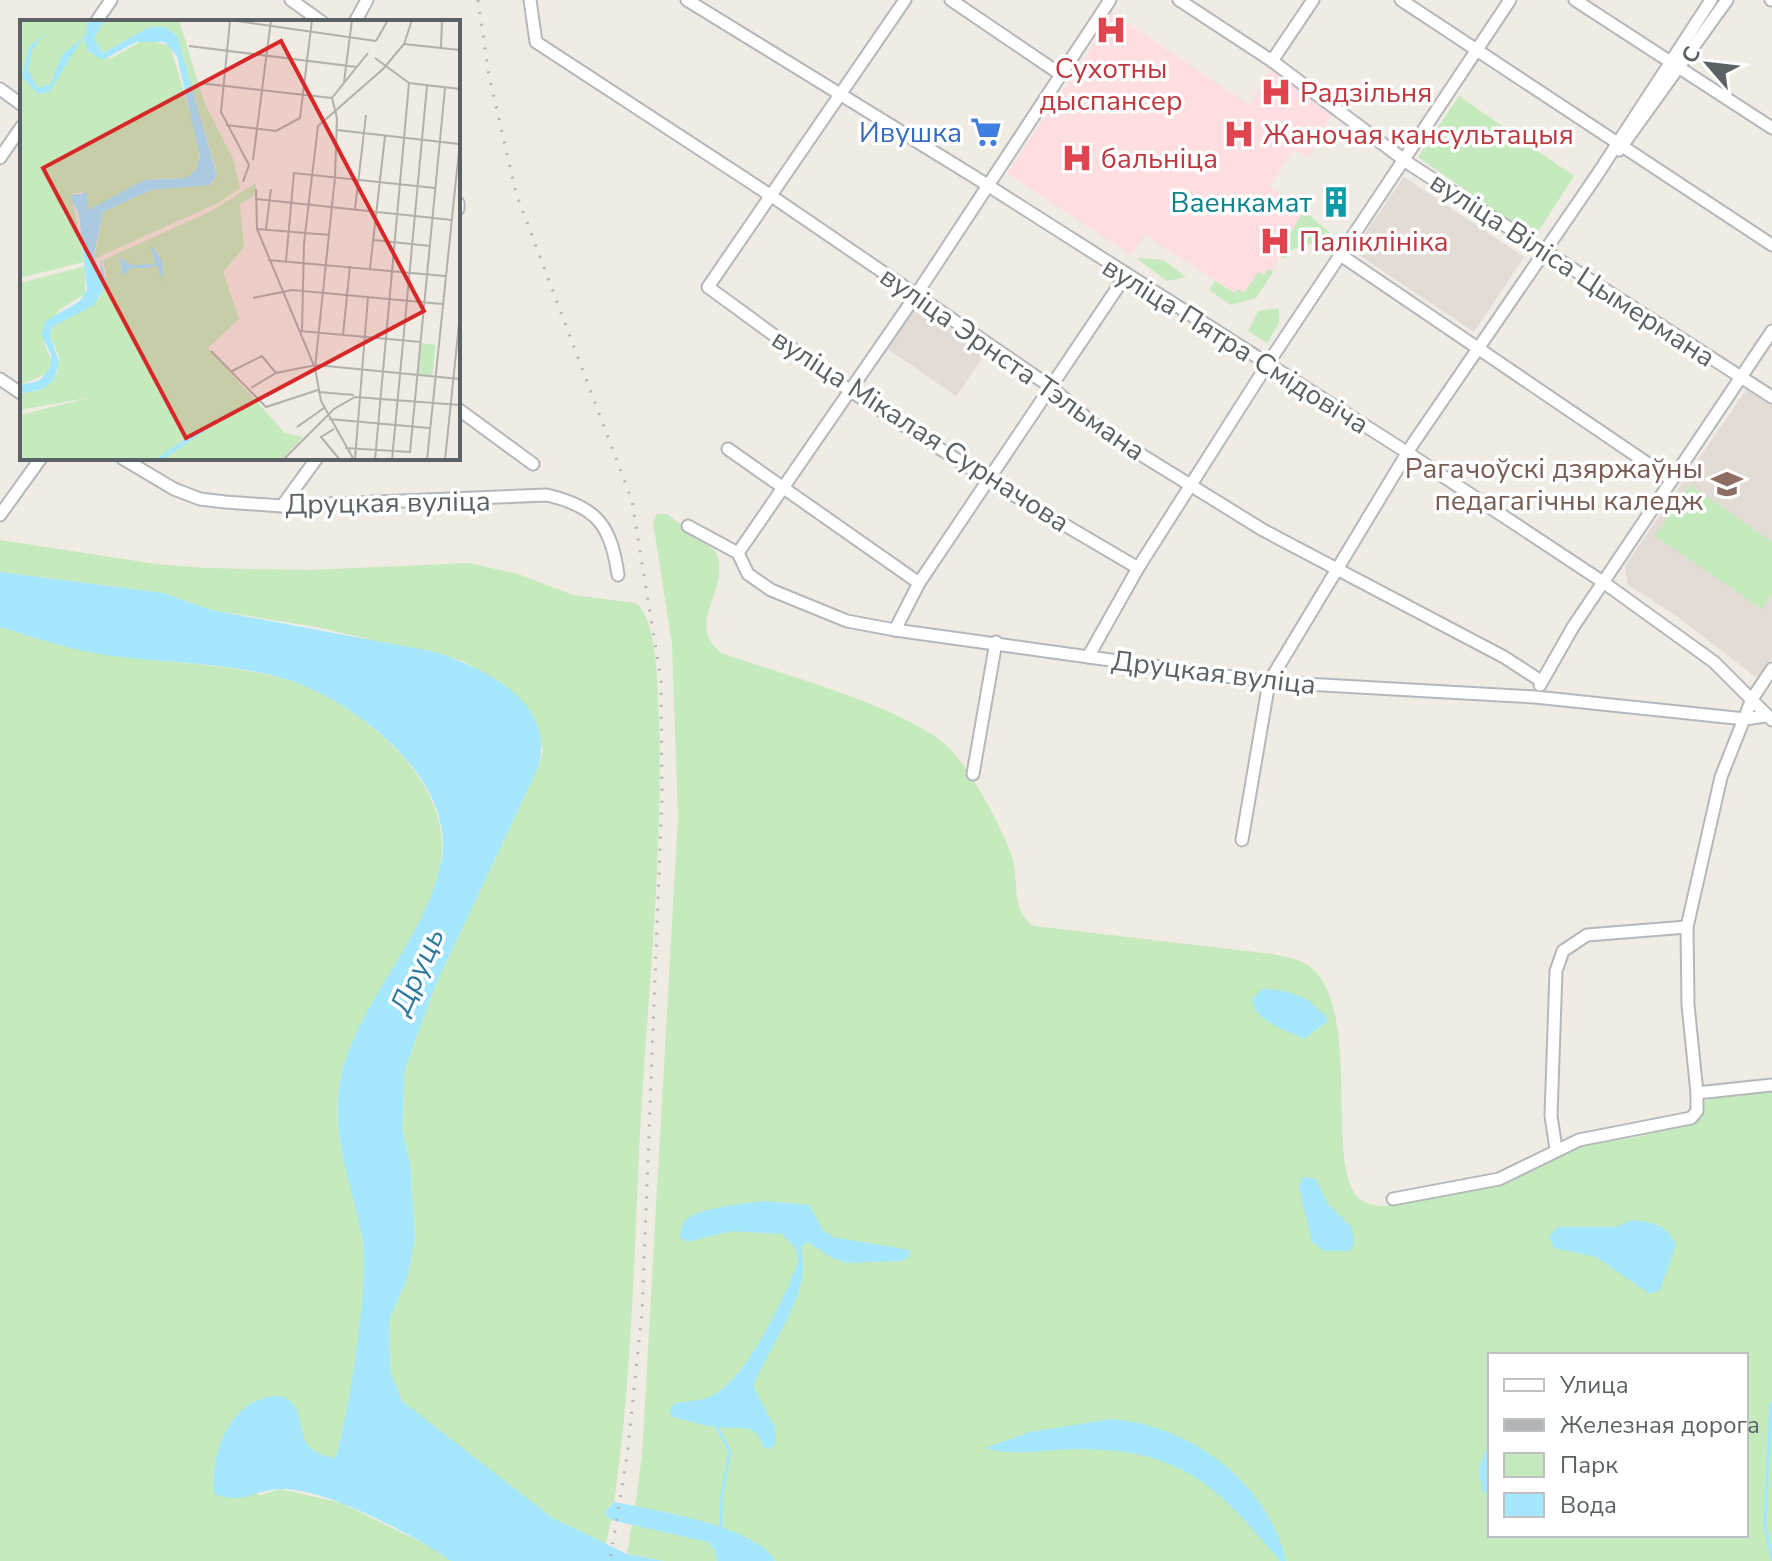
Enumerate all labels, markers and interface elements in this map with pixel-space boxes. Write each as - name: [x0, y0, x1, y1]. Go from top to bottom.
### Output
- hospital icon: Сухотны дыспансер: [1094, 13, 1128, 47]
- inset map: [20, 20, 460, 460]
- north arrow: [1668, 24, 1748, 104]
- text: С: [1674, 41, 1708, 69]
- place label: Сухотны дыспансер: [1039, 50, 1183, 120]
- place label: Радзільня: [1300, 74, 1432, 112]
- hospital icon: Радзільня: [1259, 75, 1293, 109]
- place label: Ивушка: [859, 114, 962, 152]
- supermarket icon: Ивушка: [969, 115, 1003, 149]
- place label: Жаночая кансультацыя: [1263, 116, 1574, 154]
- hospital icon: Жаночая кансультацыя: [1222, 117, 1256, 151]
- place label: бальніца: [1101, 140, 1218, 178]
- hospital icon: бальніца: [1060, 141, 1094, 175]
- street label: вуліца Віліса Цымермана: [1422, 163, 1722, 376]
- place label: Ваенкамат: [1171, 184, 1313, 222]
- building icon: Ваенкамат: [1319, 185, 1353, 219]
- place label: Паліклініка: [1299, 223, 1449, 261]
- hospital icon: Паліклініка: [1258, 224, 1292, 258]
- street label: вуліца Пятра Смідовіча: [1095, 248, 1376, 444]
- street label: вуліца Эрнста Тэльмана: [872, 258, 1153, 470]
- street label: вуліца Мікалая Сурначова: [764, 320, 1077, 542]
- place label: Рагачоўскі дзяржаўны педагагічны каледж: [1405, 450, 1703, 520]
- school or university icon: Рагачоўскі дзяржаўны педагагічны каледж: [1710, 467, 1744, 501]
- street label: Друцкая вуліца: [285, 482, 491, 524]
- street label: Друцкая вуліца: [1110, 642, 1318, 704]
- water label: Друць: [379, 921, 455, 1023]
- legend: [1488, 1353, 1748, 1537]
- text: Улица: [1559, 1369, 1629, 1401]
- text: Железная дорога: [1560, 1409, 1760, 1441]
- text: Парк: [1560, 1449, 1618, 1481]
- text: Вода: [1560, 1489, 1617, 1521]

